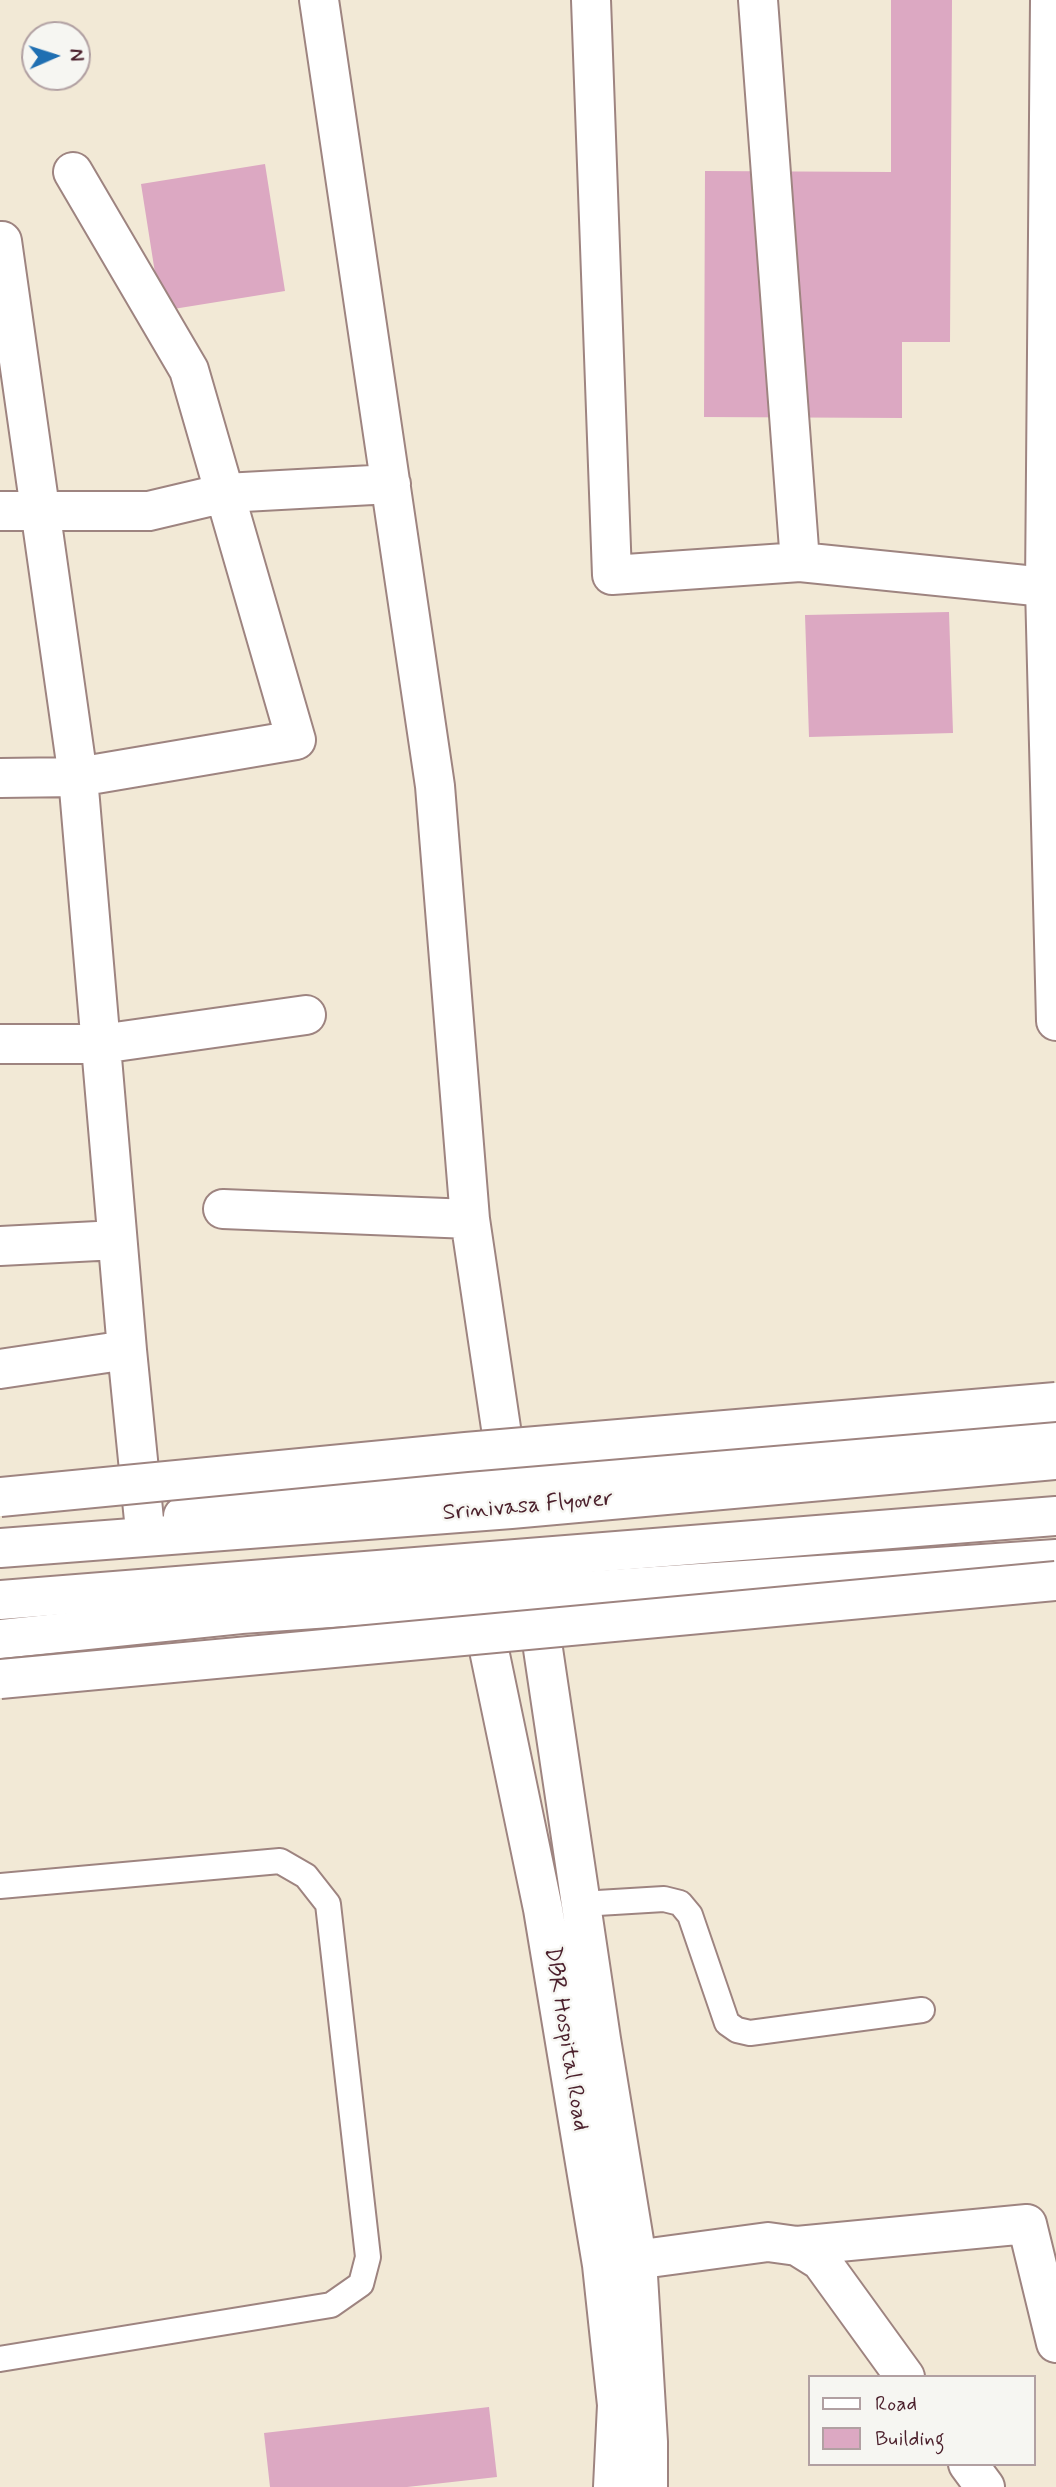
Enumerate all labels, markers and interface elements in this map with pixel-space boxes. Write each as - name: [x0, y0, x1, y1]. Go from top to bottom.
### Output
- north arrow: [21, 21, 91, 91]
- text: N: [63, 48, 88, 62]
- street label: Srinivasa Flyover: [442, 1486, 614, 1528]
- street label: DBR Hospital Road: [537, 1945, 593, 2133]
- legend: [808, 2375, 1035, 2466]
- text: Road: [875, 2390, 917, 2418]
- text: Building: [875, 2425, 945, 2453]

